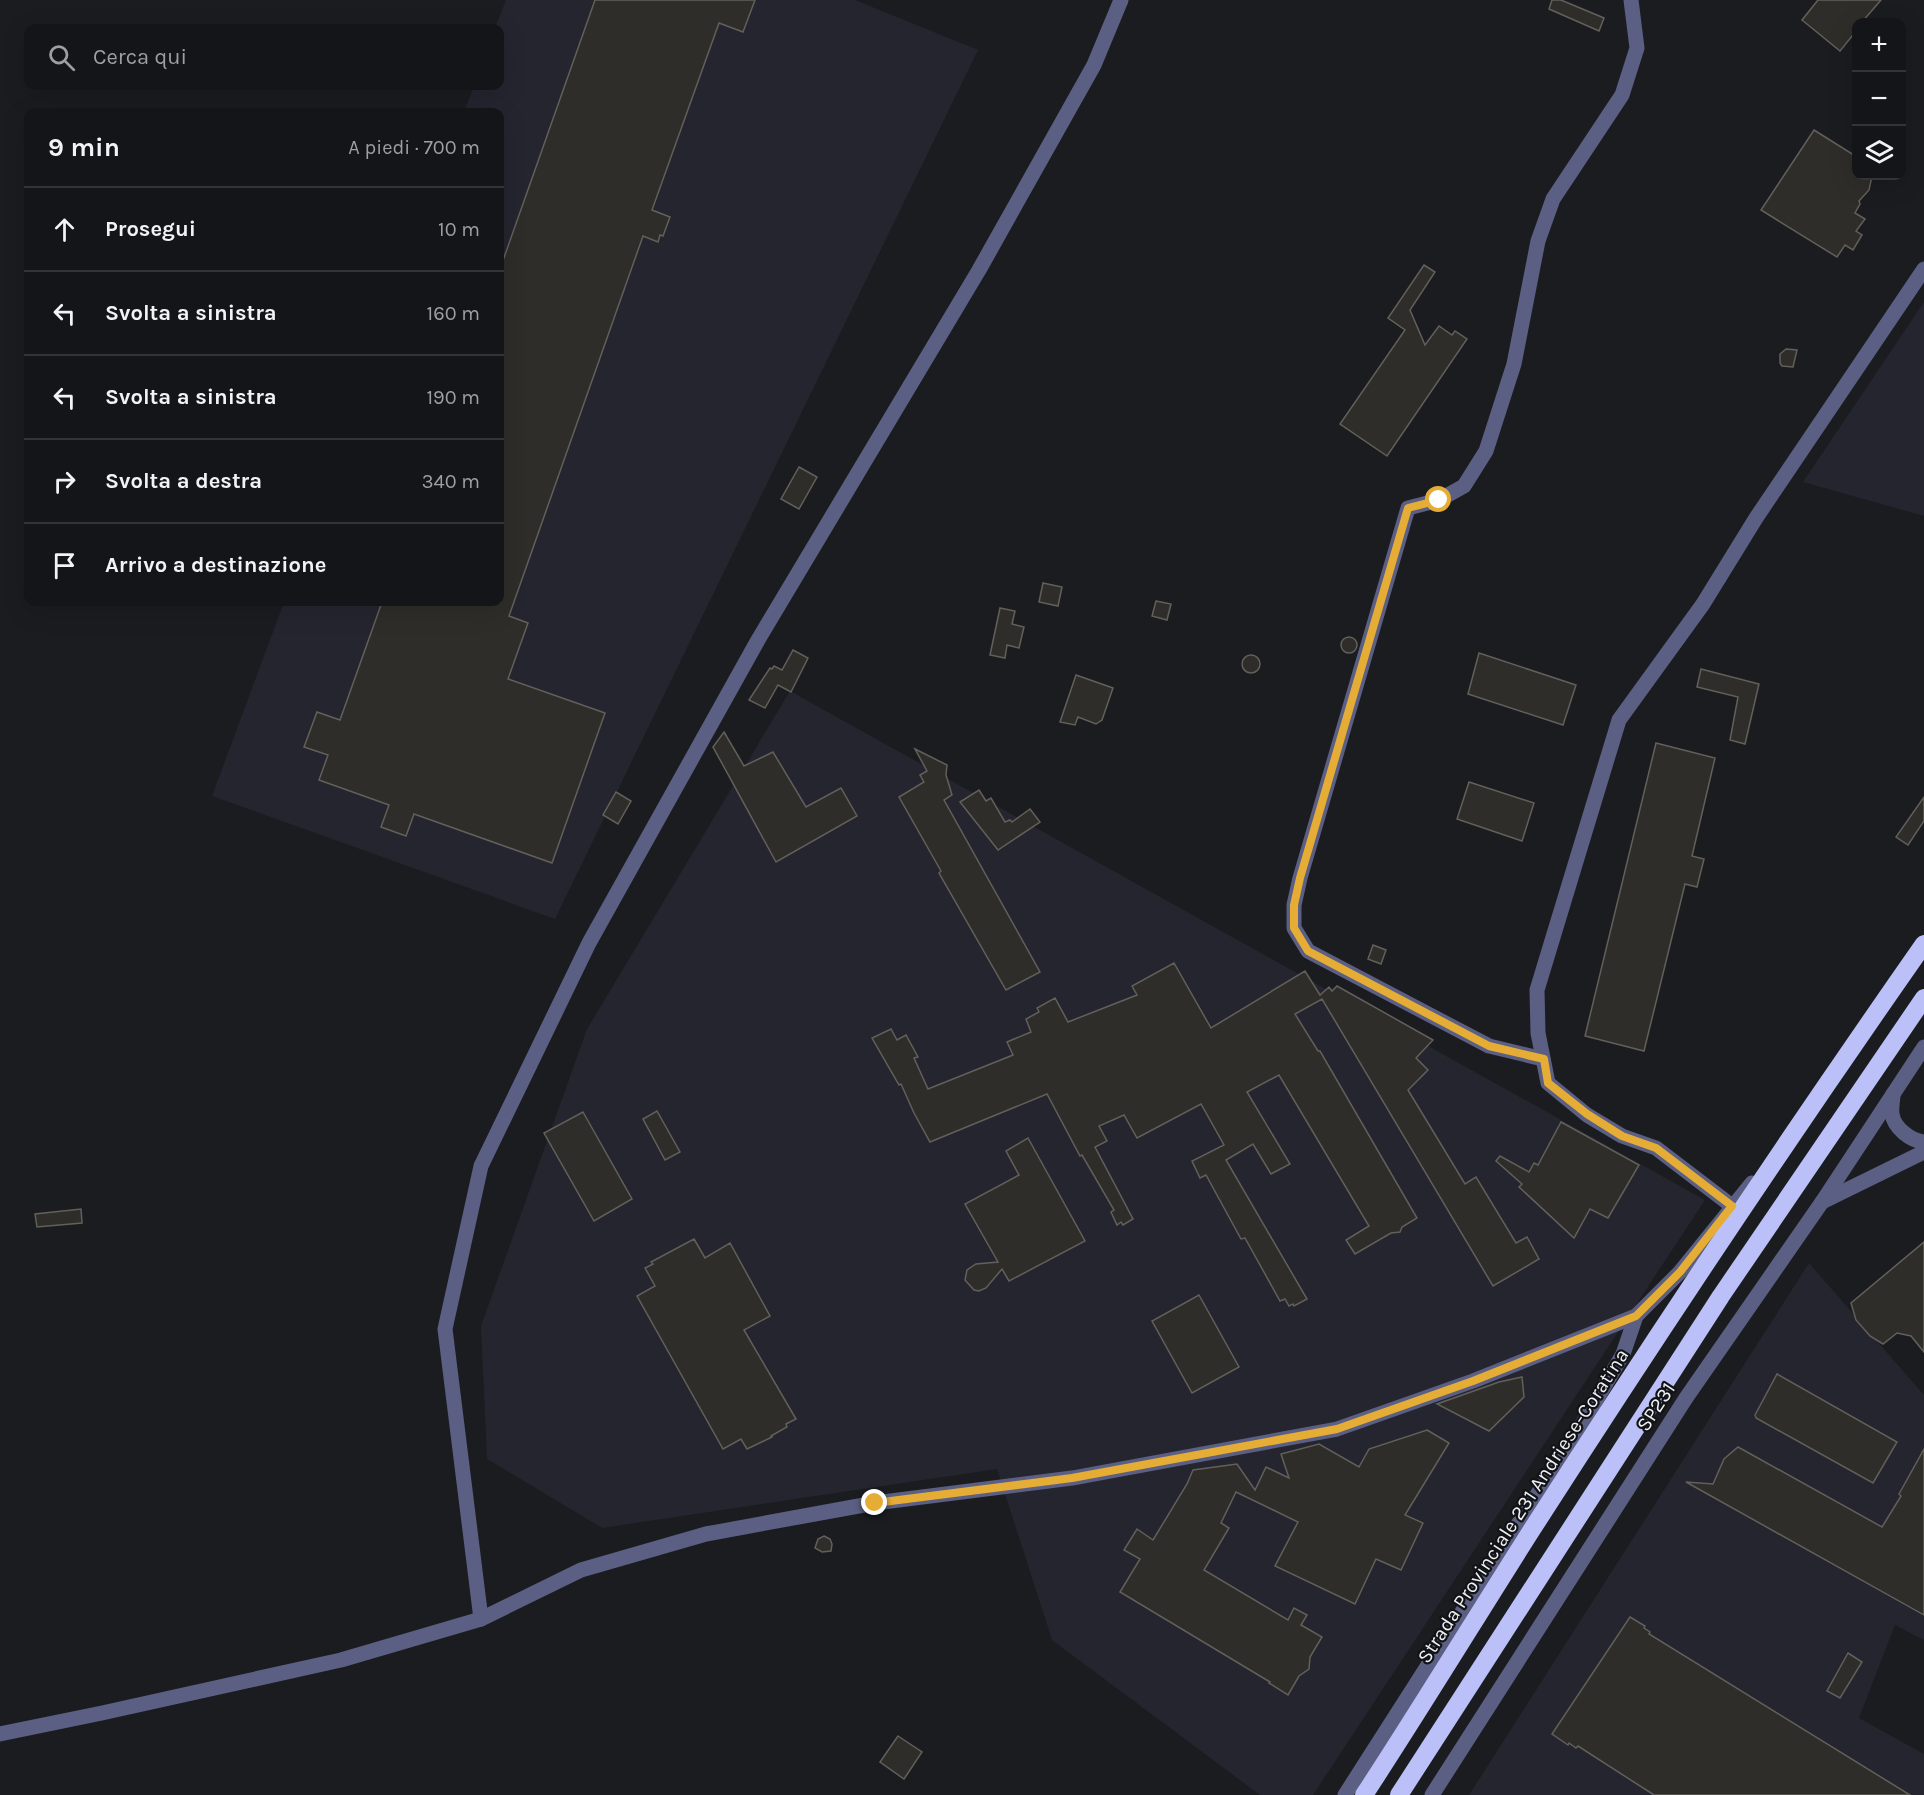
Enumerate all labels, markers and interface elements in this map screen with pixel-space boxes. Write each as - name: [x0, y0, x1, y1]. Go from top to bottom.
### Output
- map controls: [1852, 18, 1906, 180]
- button: +: [1852, 18, 1906, 72]
- search box: [24, 24, 504, 90]
- icon: search: [45, 41, 78, 74]
- text: Cerca qui: [93, 44, 187, 70]
- button: −: [1852, 72, 1906, 126]
- button: layers: [1852, 126, 1906, 180]
- text: 9 min: [48, 132, 120, 163]
- text: A piedi · 700 m: [348, 136, 480, 159]
- icon: ahead: [48, 213, 81, 246]
- text: Prosegui: [105, 216, 196, 242]
- text: 10 m: [438, 218, 480, 241]
- icon: left: [48, 297, 81, 330]
- text: Svolta a sinistra: [105, 300, 277, 326]
- text: 160 m: [427, 302, 480, 325]
- icon: left: [48, 381, 81, 414]
- text: Svolta a sinistra: [105, 384, 277, 410]
- text: 190 m: [426, 386, 480, 409]
- icon: right: [48, 465, 81, 498]
- text: Svolta a destra: [105, 468, 262, 494]
- text: 340 m: [422, 470, 480, 493]
- route start: [1425, 486, 1451, 512]
- icon: arrive: [48, 549, 81, 582]
- text: Arrivo a destinazione: [105, 552, 326, 578]
- street label: Strada Provinciale 231 Andriese-Coratina: [1413, 1345, 1633, 1667]
- street label: SP231: [1632, 1378, 1680, 1436]
- route end: [861, 1489, 887, 1515]

